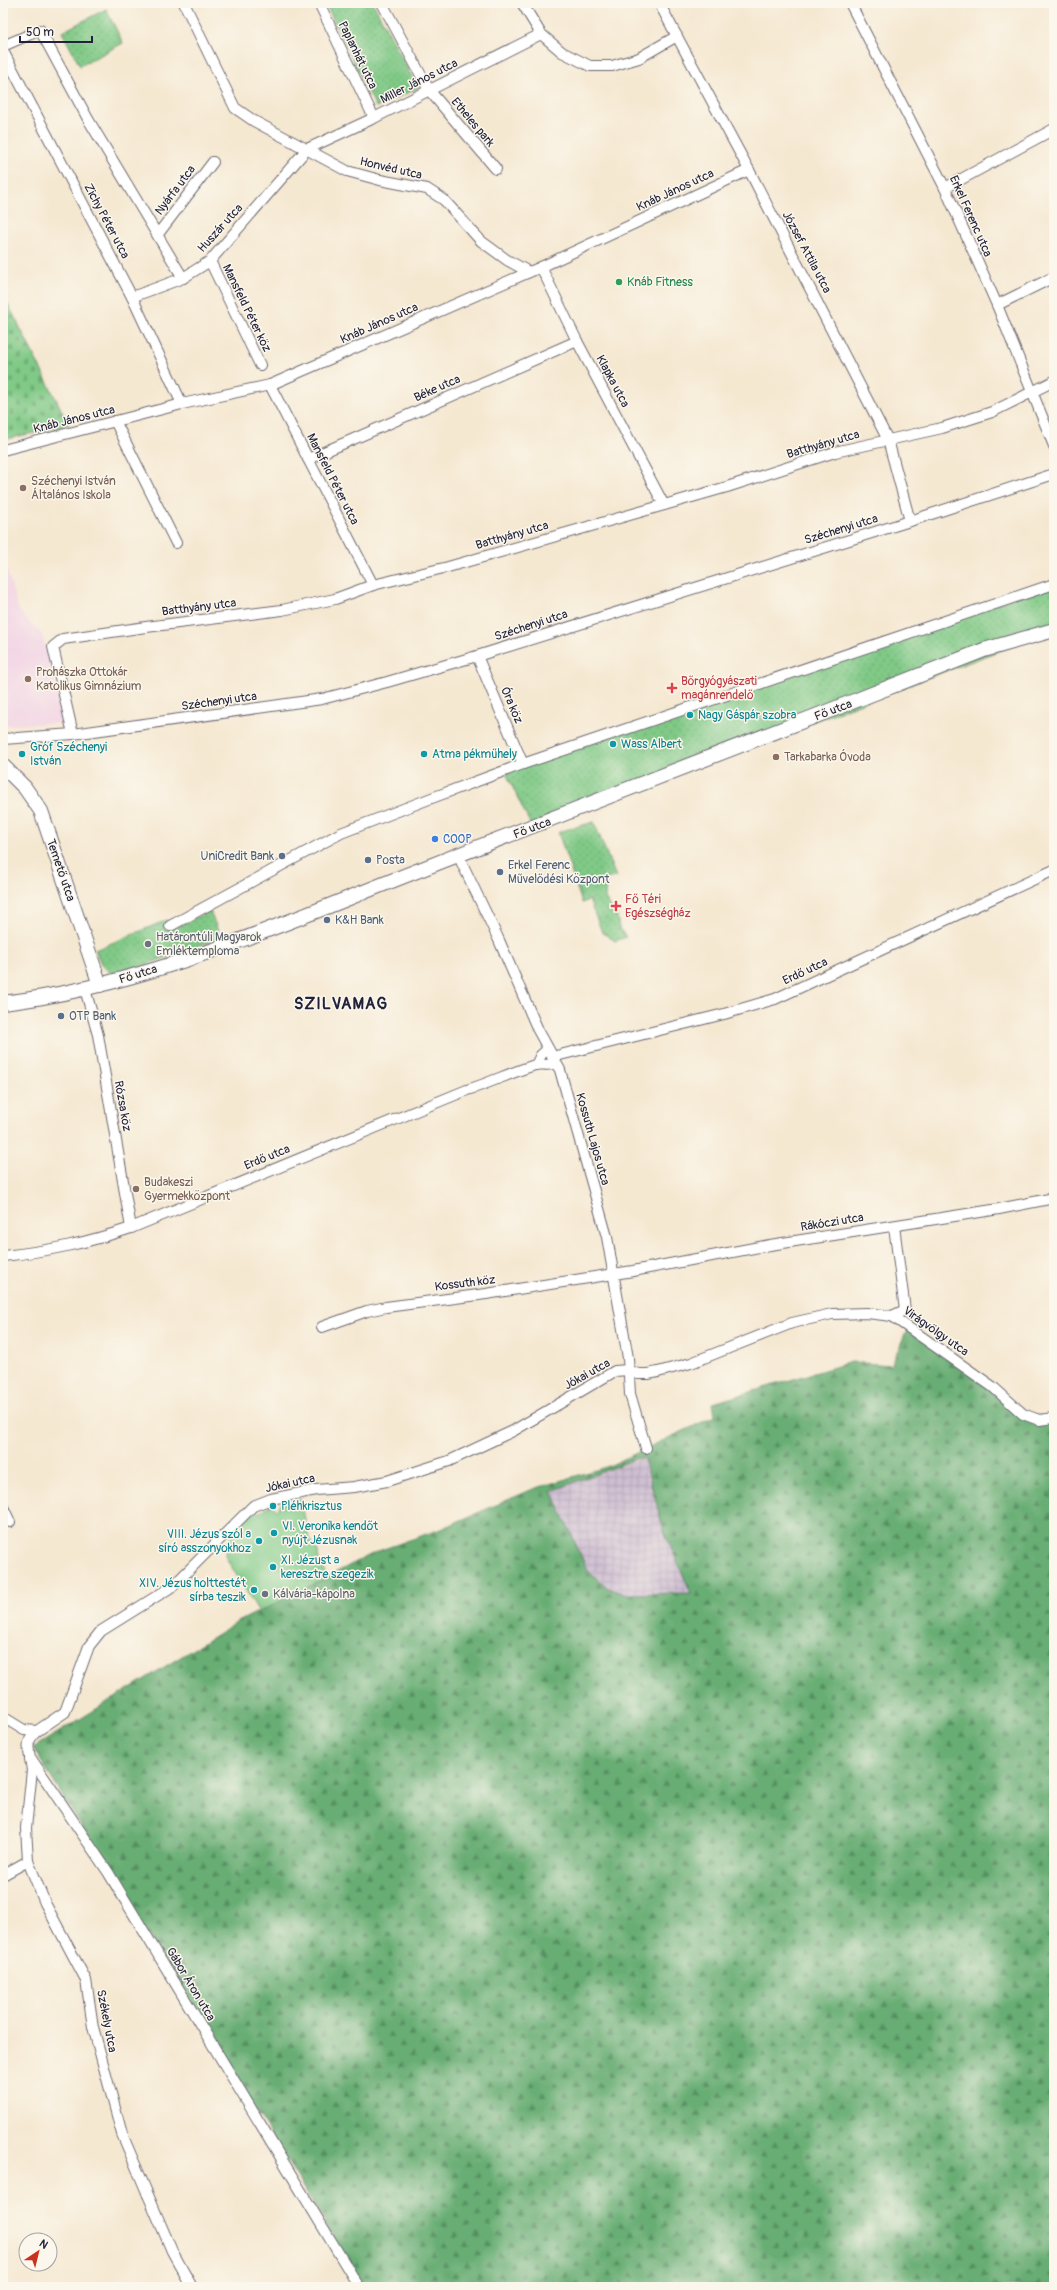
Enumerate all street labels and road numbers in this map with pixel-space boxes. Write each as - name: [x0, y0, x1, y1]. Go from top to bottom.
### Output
- street label: Paplanhát utca: [335, 19, 381, 92]
- street label: Miller János utca: [378, 55, 461, 107]
- street label: Etheles park: [448, 95, 498, 150]
- street label: Honvéd utca: [358, 154, 424, 183]
- street label: Nyárfa utca: [152, 162, 199, 218]
- street label: Knáb János utca: [634, 166, 717, 215]
- street label: Erkel Ferenc utca: [946, 173, 995, 260]
- street label: Zichy Péter utca: [80, 181, 133, 262]
- street label: Huszár utca: [195, 201, 246, 256]
- street label: József Attila utca: [779, 209, 835, 296]
- street label: Mansfeld Péter köz: [219, 262, 274, 354]
- street label: Knáb János utca: [338, 299, 421, 347]
- street label: Klapka utca: [593, 353, 633, 410]
- street label: Béke utca: [412, 371, 463, 405]
- street label: Knáb János utca: [32, 402, 117, 437]
- street label: Batthyány utca: [785, 427, 862, 462]
- street label: Mansfeld Péter utca: [303, 431, 362, 528]
- street label: Széchenyi utca: [803, 511, 880, 548]
- street label: Batthyány utca: [474, 518, 551, 553]
- street label: Batthyány utca: [161, 595, 238, 620]
- street label: Széchenyi utca: [493, 606, 570, 644]
- street label: Óra köz: [497, 684, 527, 726]
- street label: Széchenyi utca: [180, 689, 258, 714]
- street label: Fő utca: [812, 696, 854, 724]
- street label: Fő utca: [511, 814, 553, 842]
- street label: Temető utca: [43, 837, 78, 904]
- street label: Erdő utca: [780, 954, 830, 988]
- street label: Fő utca: [117, 961, 159, 987]
- street label: Rózsa köz: [111, 1080, 134, 1133]
- street label: Kossuth Lajos utca: [572, 1091, 613, 1187]
- street label: Erdő utca: [242, 1141, 293, 1173]
- street label: Rákóczi utca: [799, 1210, 865, 1235]
- street label: Kossuth köz: [434, 1272, 496, 1295]
- street label: Virágvölgy utca: [900, 1303, 972, 1360]
- street label: Jókai utca: [562, 1356, 613, 1393]
- street label: Jókai utca: [264, 1471, 317, 1496]
- street label: Gábor Áron utca: [163, 1944, 219, 2024]
- street label: Székely utca: [93, 1988, 120, 2054]

